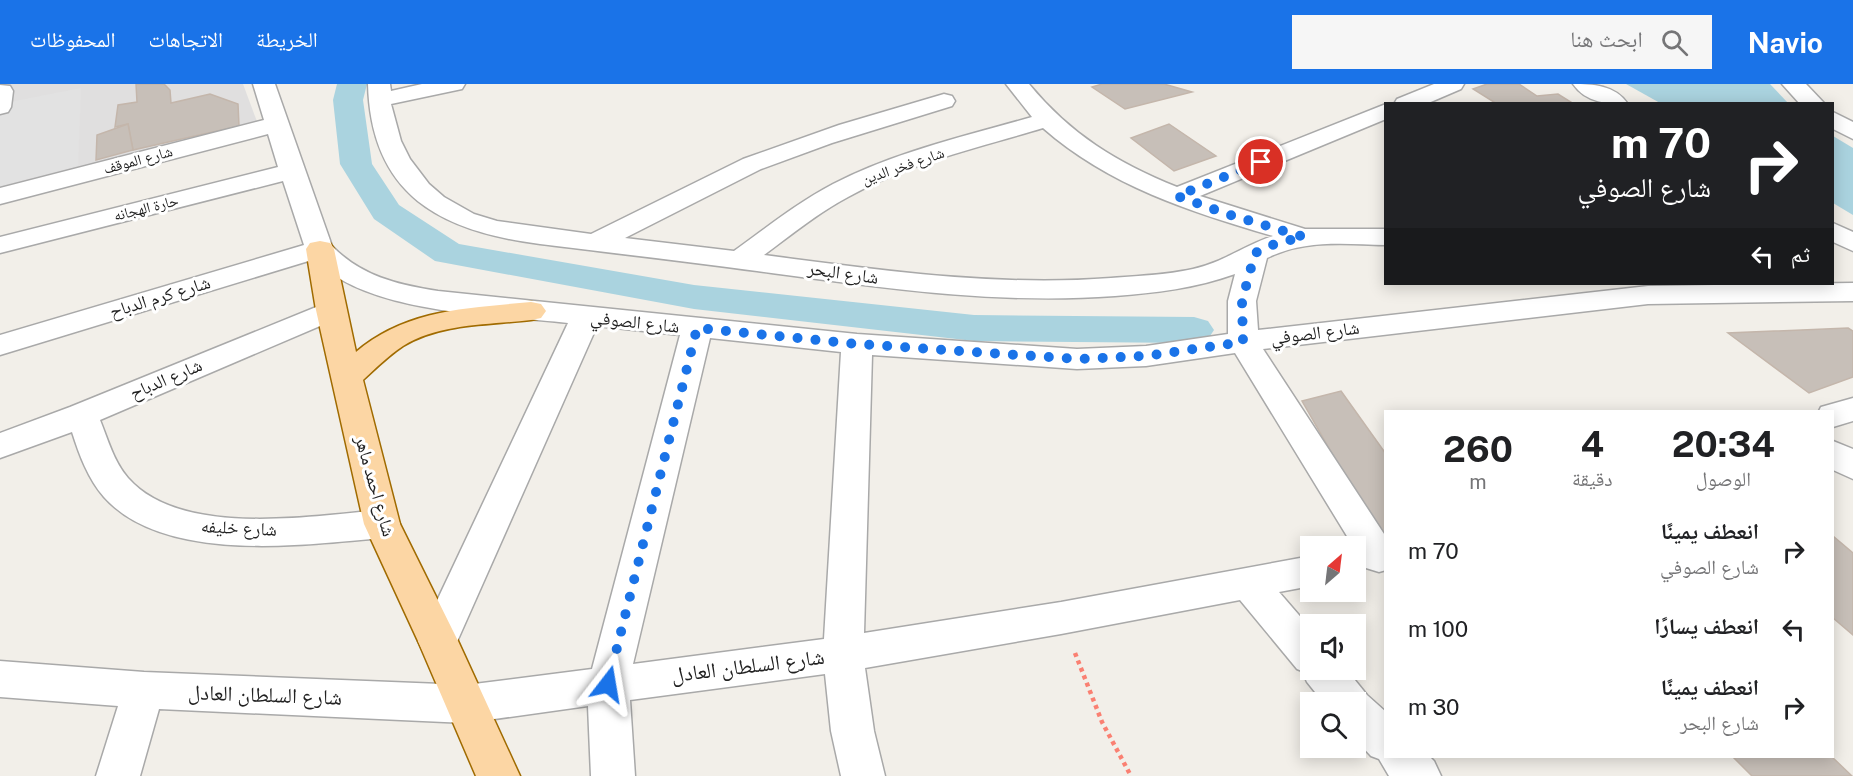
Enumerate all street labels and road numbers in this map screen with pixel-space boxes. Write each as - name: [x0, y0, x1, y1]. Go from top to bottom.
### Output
- street label: شارع الموقف: [102, 142, 175, 179]
- street label: شارع فخر الدين: [859, 143, 947, 189]
- street label: حارة الهجانه: [112, 191, 181, 225]
- street label: شارع البحر: [805, 257, 880, 289]
- street label: شارع كرم الدباح: [107, 271, 213, 324]
- street label: شارع الصوفي: [589, 306, 680, 341]
- street label: شارع الصوفي: [1269, 317, 1361, 353]
- street label: شارع الدباح: [127, 354, 206, 405]
- street label: شارع احمد ماهر: [350, 432, 400, 539]
- street label: شارع خليفه: [200, 515, 278, 541]
- street label: شارع السلطان العادل: [670, 644, 826, 688]
- street label: شارع السلطان العادل: [188, 679, 342, 711]

